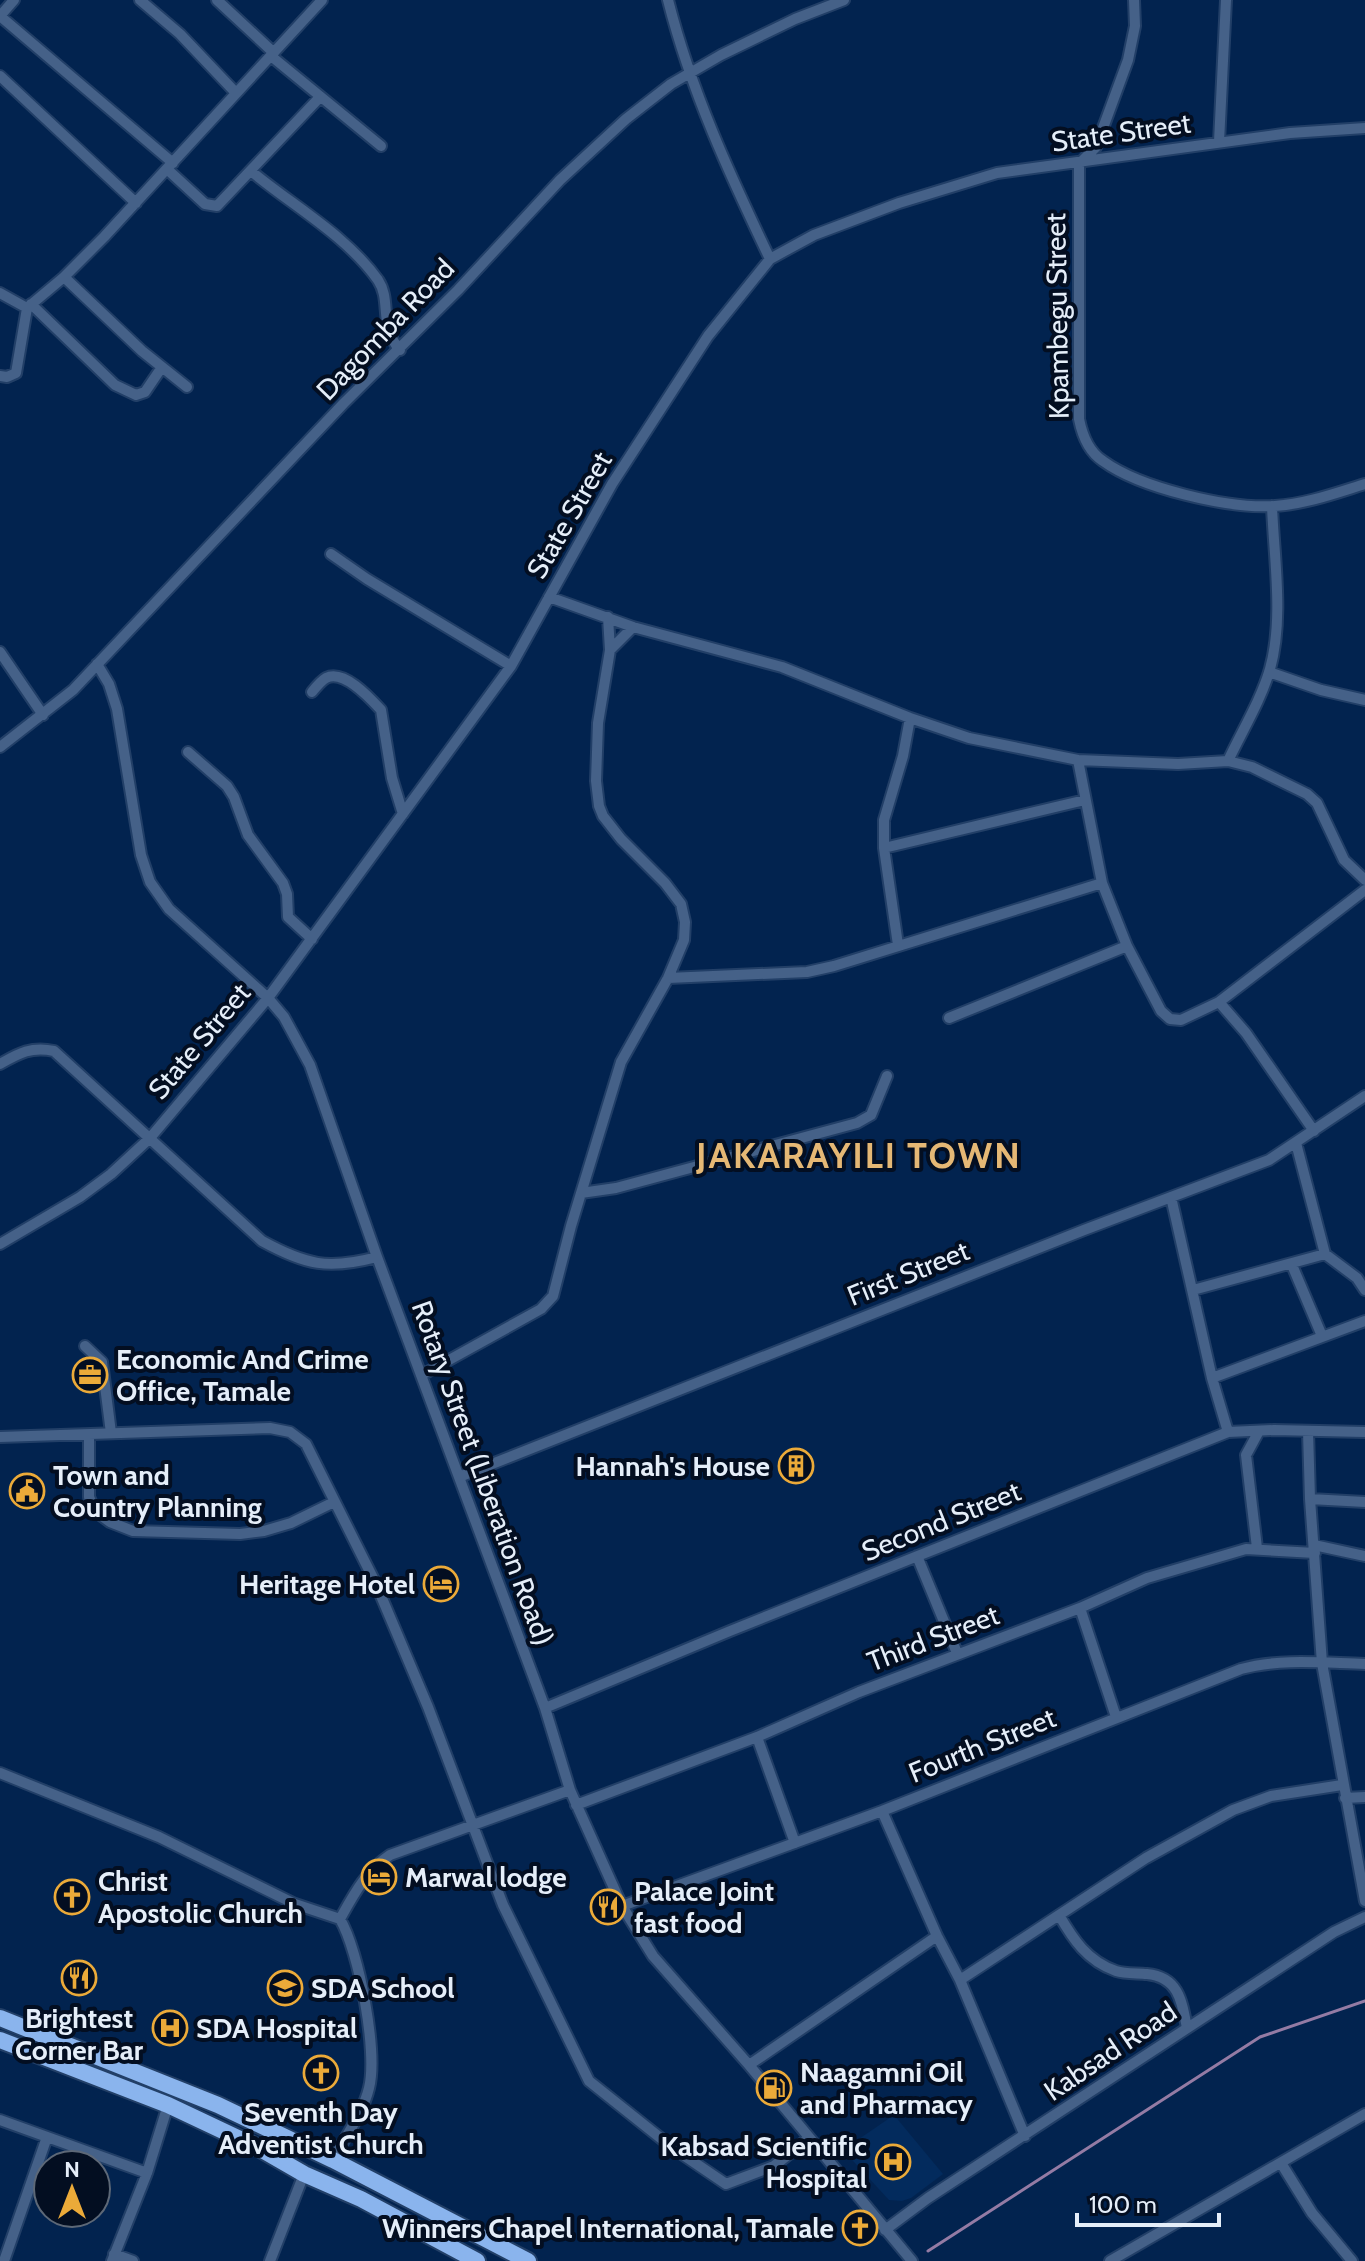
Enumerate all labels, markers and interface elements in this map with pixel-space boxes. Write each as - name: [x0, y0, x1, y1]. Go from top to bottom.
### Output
- street label: State Street: [1049, 105, 1193, 159]
- street label: Kpambegu Street: [1038, 213, 1076, 419]
- street label: Dagomba Road: [309, 251, 461, 407]
- street label: State Street: [519, 446, 619, 584]
- street label: State Street: [141, 976, 257, 1106]
- district label: JAKARAYILI TOWN: [695, 1133, 1022, 1177]
- street label: First Street: [842, 1233, 974, 1313]
- street label: Rotary Street (Liberation Road): [405, 1296, 561, 1650]
- place label: Economic And Crime Office, Tamale: [116, 1342, 369, 1408]
- office icon: Economic And Crime Office, Tamale: [71, 1356, 109, 1394]
- building icon: Hannah's House: [777, 1447, 815, 1485]
- place label: Hannah's House: [575, 1449, 770, 1483]
- place label: Town and Country Planning: [53, 1458, 262, 1524]
- public building icon: Town and Country Planning: [8, 1472, 46, 1510]
- street label: Second Street: [857, 1474, 1025, 1568]
- hotel icon: Heritage Hotel: [422, 1565, 460, 1603]
- place label: Heritage Hotel: [239, 1567, 415, 1601]
- street label: Third Street: [862, 1597, 1004, 1679]
- street label: Fourth Street: [904, 1700, 1060, 1790]
- hotel icon: Marwal lodge: [360, 1858, 398, 1896]
- place label: Marwal lodge: [405, 1860, 567, 1894]
- place label: Christ Apostolic Church: [98, 1864, 303, 1930]
- place label: Palace Joint fast food: [634, 1874, 774, 1940]
- church icon: Christ Apostolic Church: [53, 1878, 91, 1916]
- restaurant icon: Palace Joint fast food: [589, 1888, 627, 1926]
- restaurant icon: Brightest Corner Bar: [60, 1959, 98, 1997]
- school or university icon: SDA School: [266, 1969, 304, 2007]
- place label: SDA School: [311, 1971, 455, 2005]
- street label: Kabsad Road: [1037, 1994, 1183, 2108]
- place label: Brightest Corner Bar: [15, 2001, 144, 2067]
- hospital icon: SDA Hospital: [151, 2009, 189, 2047]
- place label: SDA Hospital: [196, 2011, 357, 2045]
- church icon: Seventh Day Adventist Church: [302, 2054, 340, 2092]
- place label: Naagamni Oil and Pharmacy: [800, 2055, 973, 2121]
- fuel station icon: Naagamni Oil and Pharmacy: [755, 2069, 793, 2107]
- place label: Seventh Day Adventist Church: [218, 2095, 424, 2161]
- place label: Kabsad Scientific Hospital: [661, 2129, 867, 2195]
- hospital icon: Kabsad Scientific Hospital: [874, 2143, 912, 2181]
- north arrow: [32, 2149, 112, 2229]
- text: N: [64, 2156, 80, 2183]
- scale bar: [1077, 2177, 1219, 2227]
- text: 100 m: [1089, 2190, 1157, 2219]
- church icon: Winners Chapel International, Tamale: [841, 2209, 879, 2247]
- place label: Winners Chapel International, Tamale: [382, 2211, 834, 2245]

